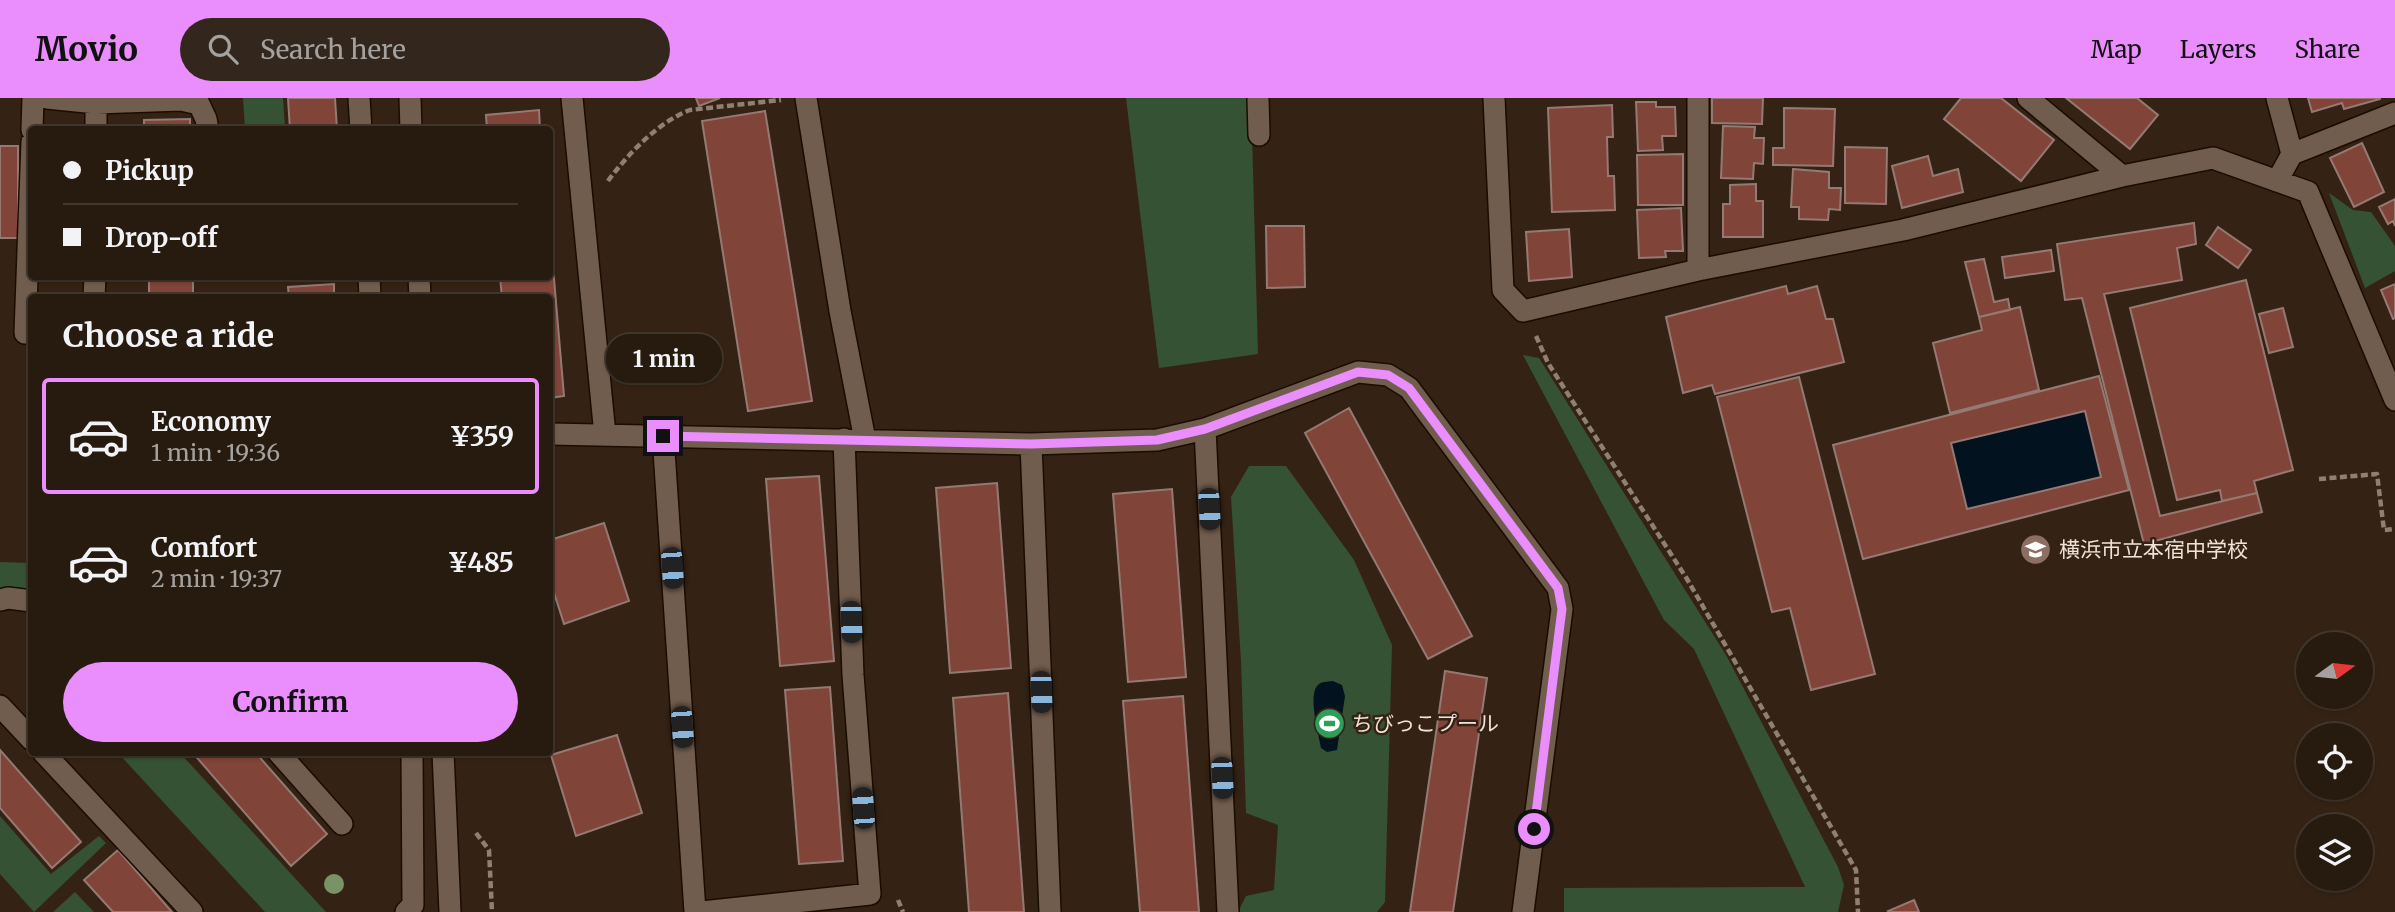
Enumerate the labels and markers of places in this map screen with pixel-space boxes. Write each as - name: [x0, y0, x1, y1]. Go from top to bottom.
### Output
- school or university icon: 横浜市立本宿中学校: [2019, 532, 2053, 566]
- place label: 横浜市立本宿中学校: [2059, 536, 2248, 563]
- sports icon: ちびっこプール: [1312, 706, 1346, 740]
- place label: ちびっこプール: [1352, 710, 1499, 737]

